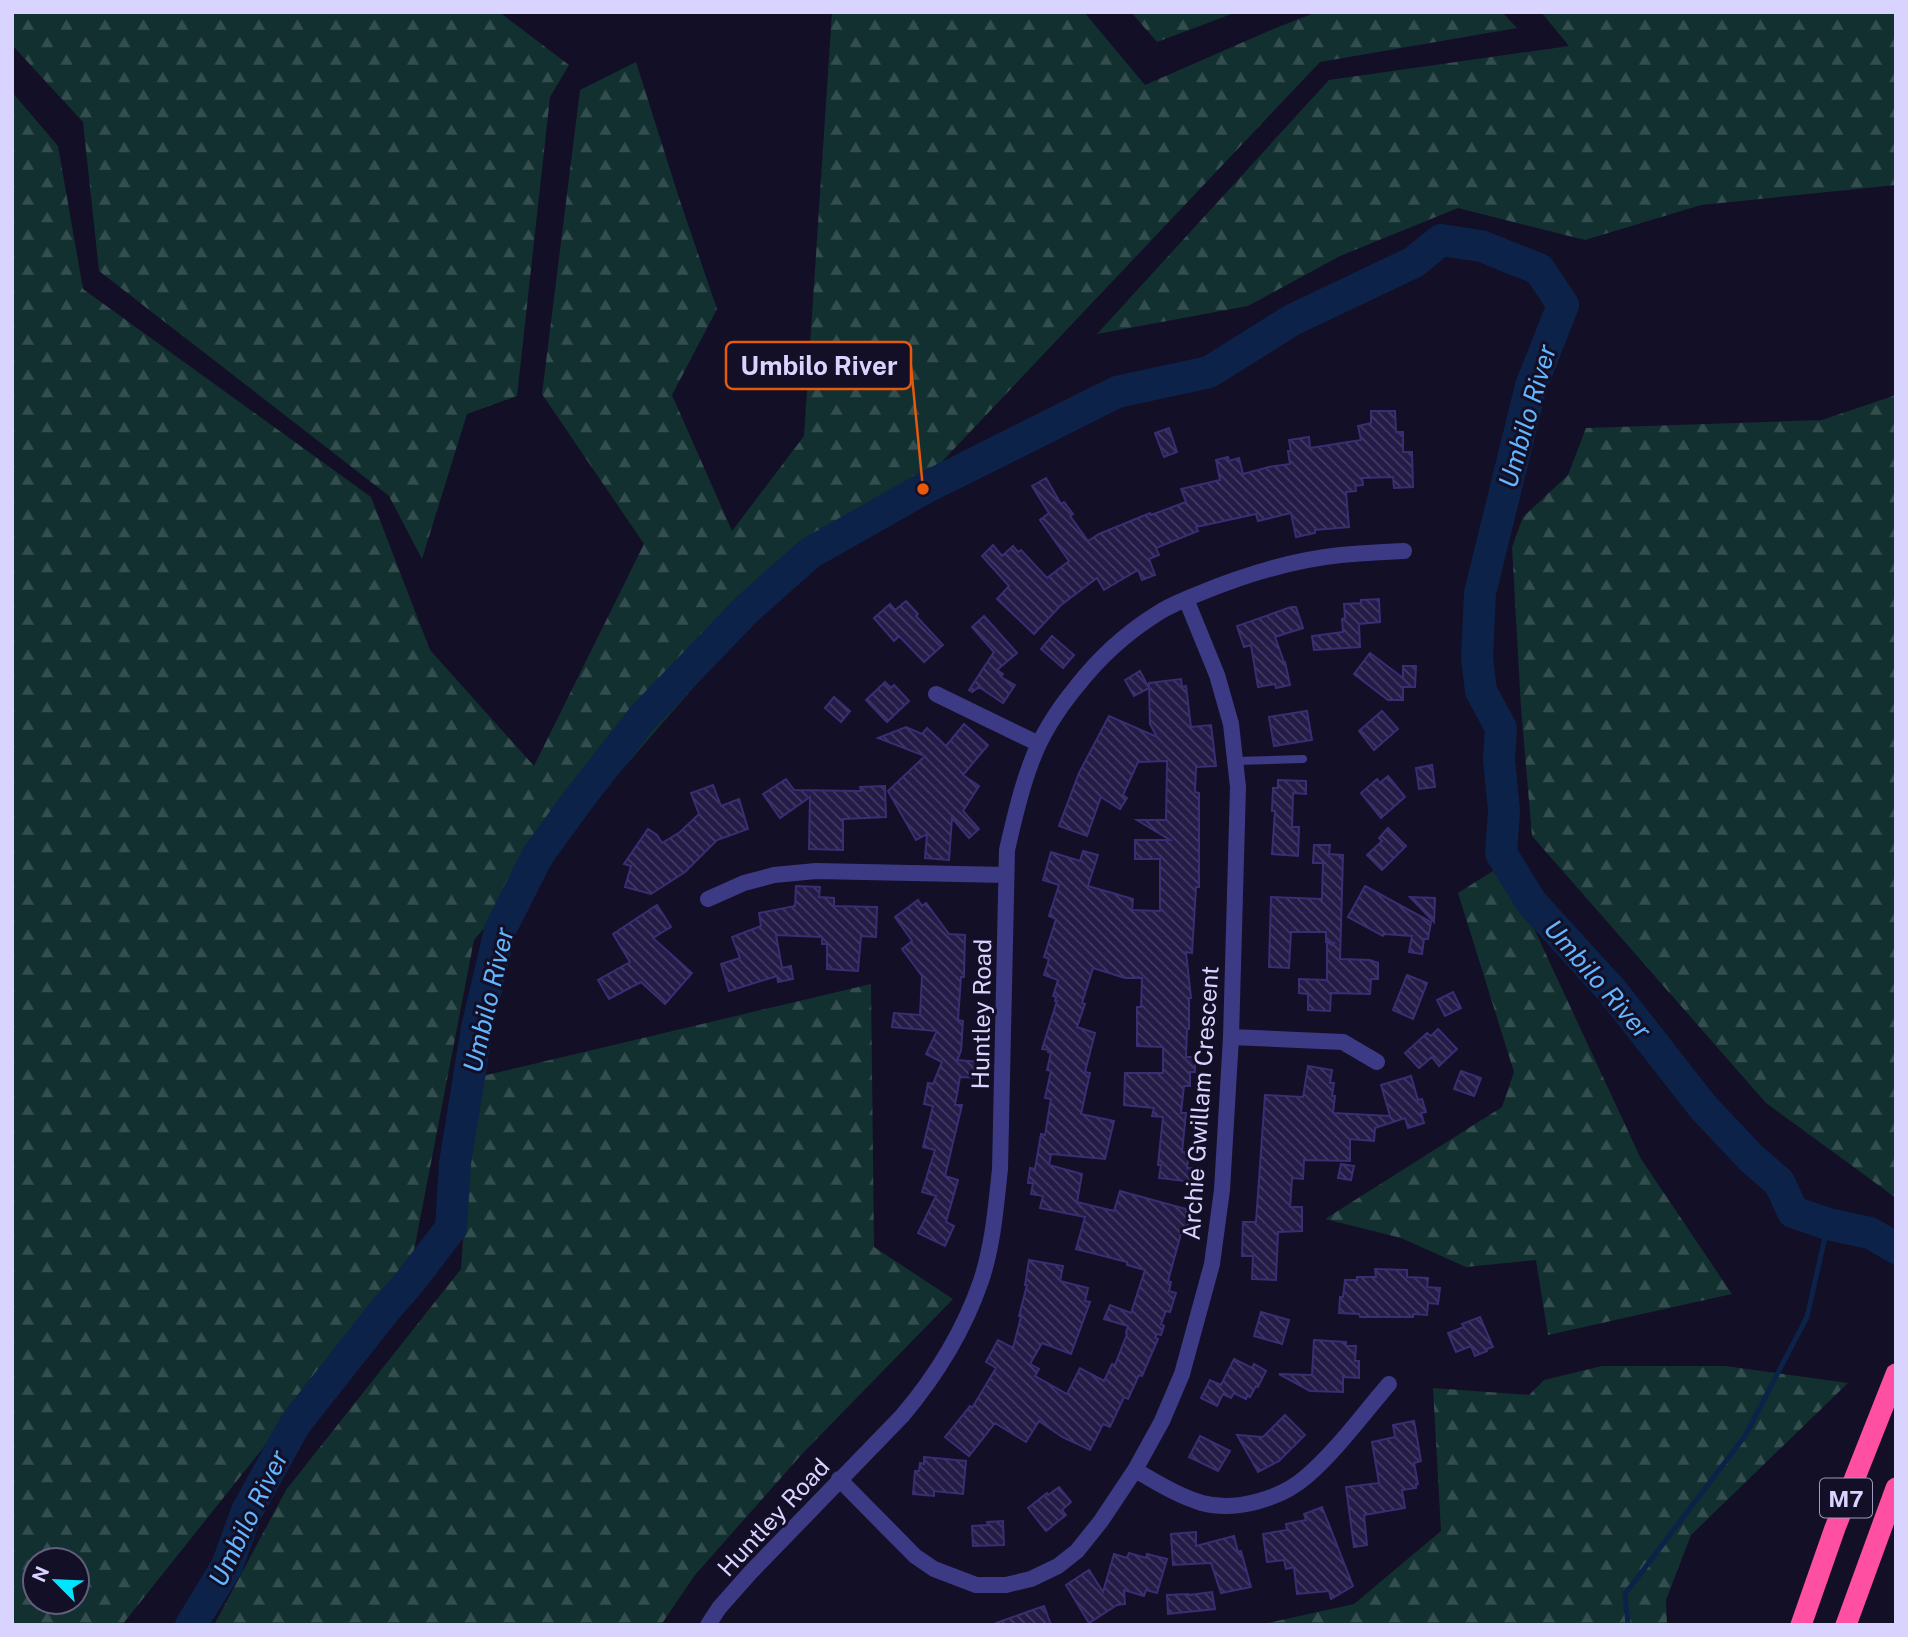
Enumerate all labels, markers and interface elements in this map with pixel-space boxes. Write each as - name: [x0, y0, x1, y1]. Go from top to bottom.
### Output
- water label: Umbilo River: [1492, 341, 1562, 491]
- callout: Umbilo River: [726, 342, 911, 389]
- text: Umbilo River: [740, 350, 898, 381]
- water label: Umbilo River: [1538, 913, 1658, 1045]
- water label: Umbilo River: [456, 924, 520, 1075]
- street label: Huntley Road: [966, 938, 996, 1090]
- street label: Archie Gwillam Crescent: [1176, 965, 1224, 1241]
- water label: Umbilo River: [202, 1445, 294, 1591]
- street label: Huntley Road: [711, 1452, 835, 1582]
- road number: M7: [1820, 1478, 1872, 1518]
- north arrow: [21, 1546, 91, 1616]
- text: N: [27, 1563, 54, 1585]

